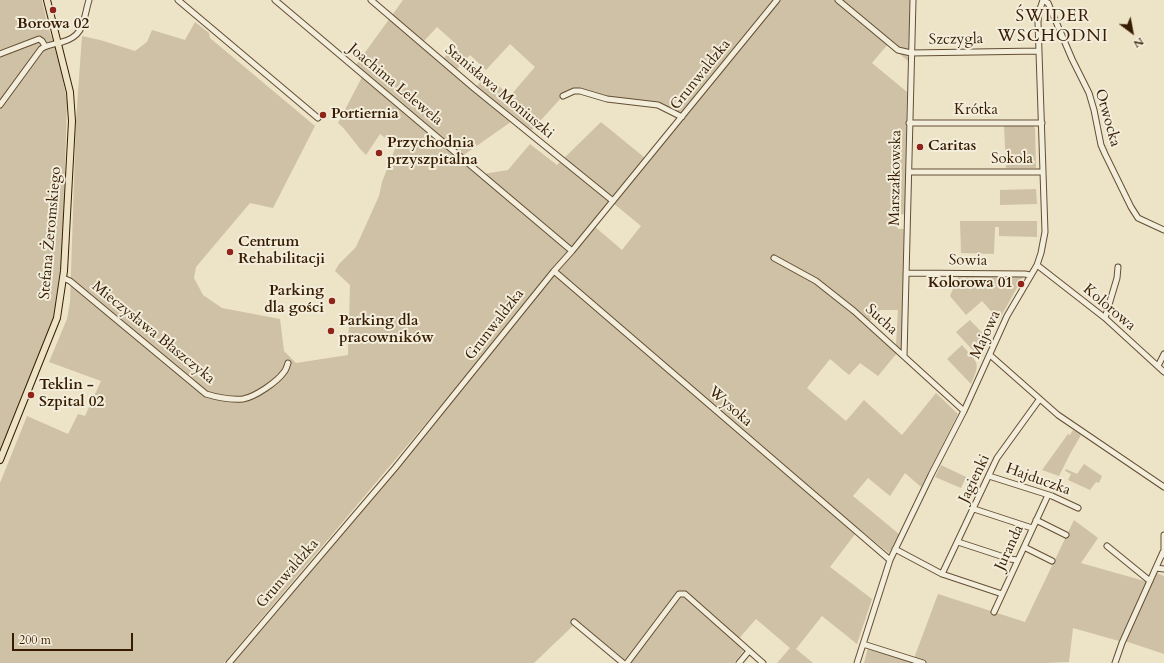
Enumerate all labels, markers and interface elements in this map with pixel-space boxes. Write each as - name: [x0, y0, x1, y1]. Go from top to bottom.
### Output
- marker: Borowa 02: [48, 5, 58, 15]
- district label: ŚWIDER WSCHODNI: [997, 7, 1109, 47]
- north arrow: [1112, 12, 1152, 52]
- place label: Borowa 02: [17, 16, 89, 34]
- street label: Szczygla: [929, 31, 983, 49]
- text: N: [1131, 34, 1147, 51]
- street label: Grunwaldzka: [667, 36, 735, 114]
- street label: Joachima Lelewela: [344, 40, 446, 130]
- street label: Stanisława Moniuszki: [441, 41, 557, 143]
- street label: Otwocka: [1090, 87, 1124, 149]
- street label: Krótka: [954, 102, 998, 120]
- place label: Portiernia: [331, 106, 399, 124]
- marker: Portiernia: [318, 110, 328, 120]
- street label: Marszałkowska: [886, 130, 906, 226]
- place label: Przychodnia przyszpitalna: [387, 135, 478, 170]
- place label: Caritas: [928, 138, 976, 156]
- marker: Caritas: [915, 142, 925, 152]
- marker: Przychodnia przyszpitalna: [374, 148, 384, 158]
- street label: Sokola: [991, 151, 1033, 169]
- street label: Stefana Żeromskiego: [36, 166, 66, 300]
- place label: Centrum Rehabilitacji: [238, 234, 325, 269]
- marker: Centrum Rehabilitacji: [225, 247, 235, 257]
- street label: Sowia: [949, 252, 987, 270]
- place label: Kolorowa 01: [928, 275, 1013, 293]
- street label: Mieczysława Błaszczyka: [88, 278, 218, 388]
- marker: Kolorowa 01: [1016, 279, 1026, 289]
- street label: Kolorowa: [1079, 281, 1139, 335]
- place label: Parking dla gości: [264, 283, 324, 318]
- street label: Grunwaldzka: [462, 286, 528, 364]
- marker: Parking dla gości: [327, 296, 337, 306]
- street label: Sucha: [861, 301, 901, 339]
- street label: Majowa: [967, 308, 1005, 362]
- place label: Parking dla pracowników: [339, 313, 434, 348]
- marker: Parking dla pracowników: [326, 326, 336, 336]
- place label: Teklin - Szpital 02: [39, 377, 104, 412]
- street label: Wysoka: [704, 383, 756, 431]
- marker: Teklin - Szpital 02: [26, 390, 36, 400]
- street label: Jagienki: [956, 452, 994, 506]
- street label: Hajduczka: [1003, 460, 1073, 500]
- street label: Juranda: [992, 522, 1028, 574]
- street label: Grunwaldzka: [253, 536, 323, 612]
- scale bar: [14, 625, 135, 651]
- text: 200 m: [19, 632, 51, 648]

